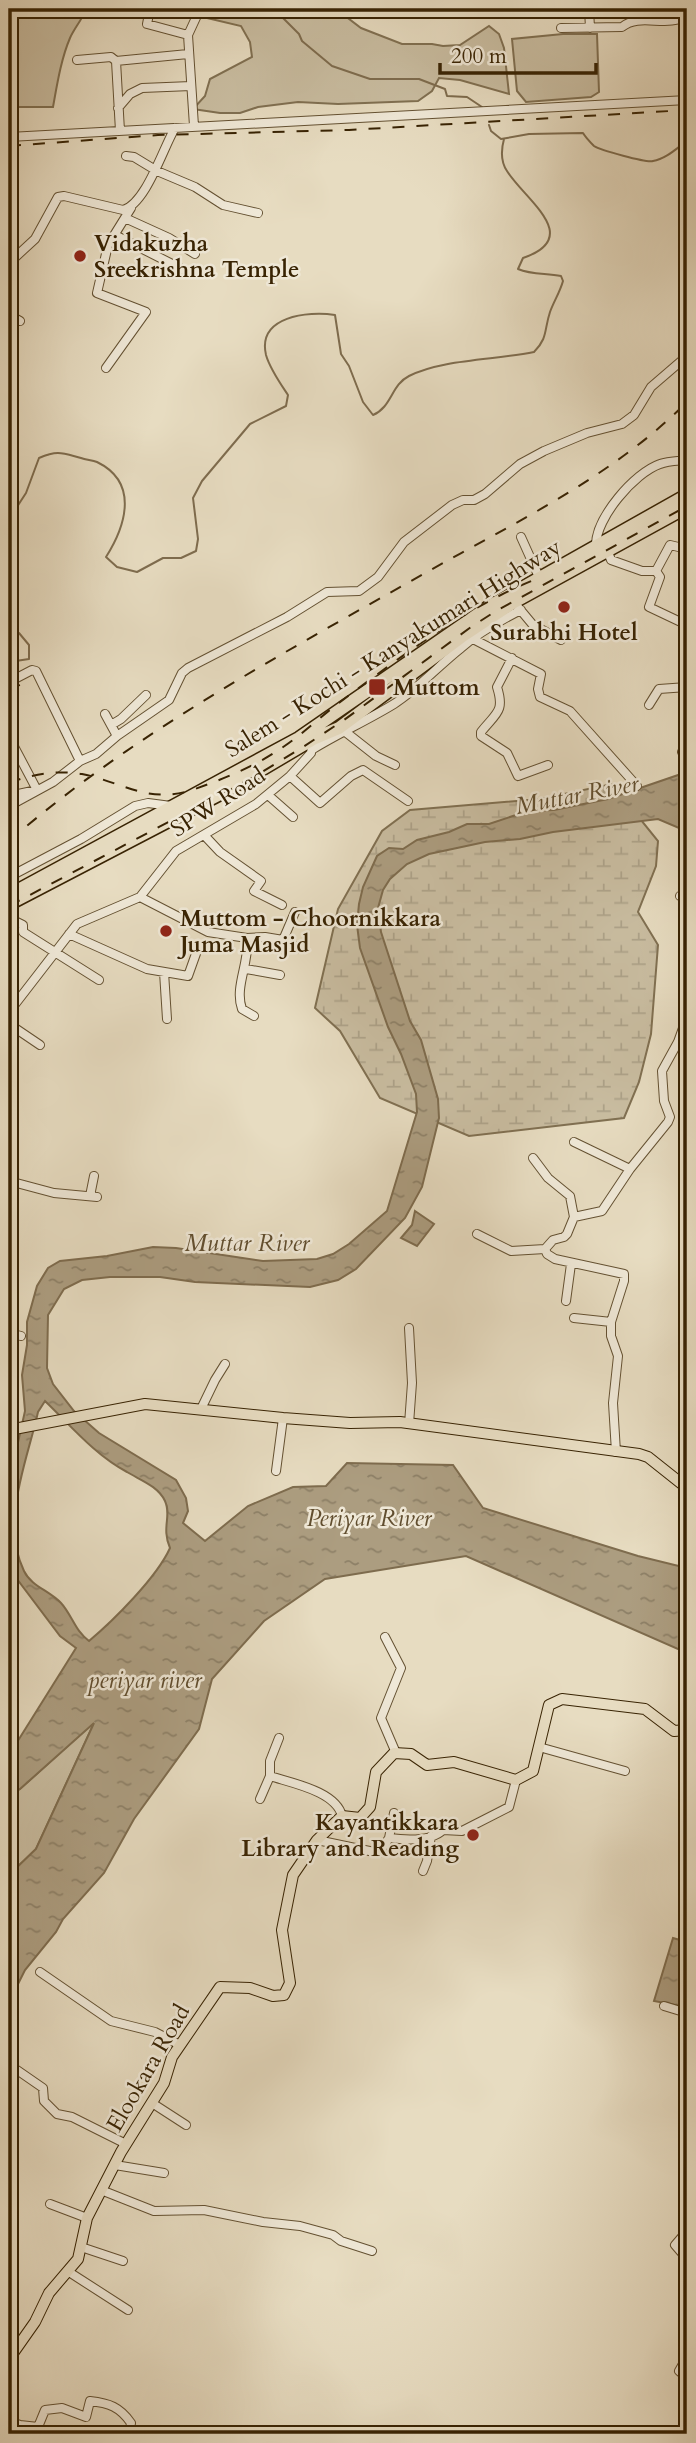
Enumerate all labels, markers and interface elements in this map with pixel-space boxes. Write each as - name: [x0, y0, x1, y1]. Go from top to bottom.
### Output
- scale bar: [440, 32, 596, 76]
- text: 200 m: [451, 42, 507, 71]
- place label: Vidakuzha Sreekrishna Temple: [94, 228, 299, 285]
- marker: Vidakuzha Sreekrishna Temple: [72, 248, 88, 264]
- street label: Salem - Kochi - Kanyakumari Highway: [219, 531, 567, 765]
- marker: Surabhi Hotel: [556, 599, 572, 615]
- place label: Surabhi Hotel: [490, 617, 638, 648]
- place label: Muttom: [393, 672, 480, 703]
- marker: Muttom: [367, 677, 387, 697]
- street label: SPW Road: [165, 759, 272, 844]
- water label: Muttar River: [512, 767, 643, 823]
- place label: Muttom - Choornikkara Juma Masjid: [177, 903, 441, 960]
- marker: Muttom - Choornikkara Juma Masjid: [158, 923, 174, 939]
- water label: Muttar River: [184, 1227, 311, 1260]
- water label: Periyar River: [306, 1502, 433, 1535]
- water label: periyar river: [86, 1664, 203, 1697]
- place label: Kayantikkara Library and Reading: [241, 1807, 460, 1864]
- marker: Kayantikkara Library and Reading: [465, 1827, 481, 1843]
- street label: Elookara Road: [99, 1998, 197, 2137]

